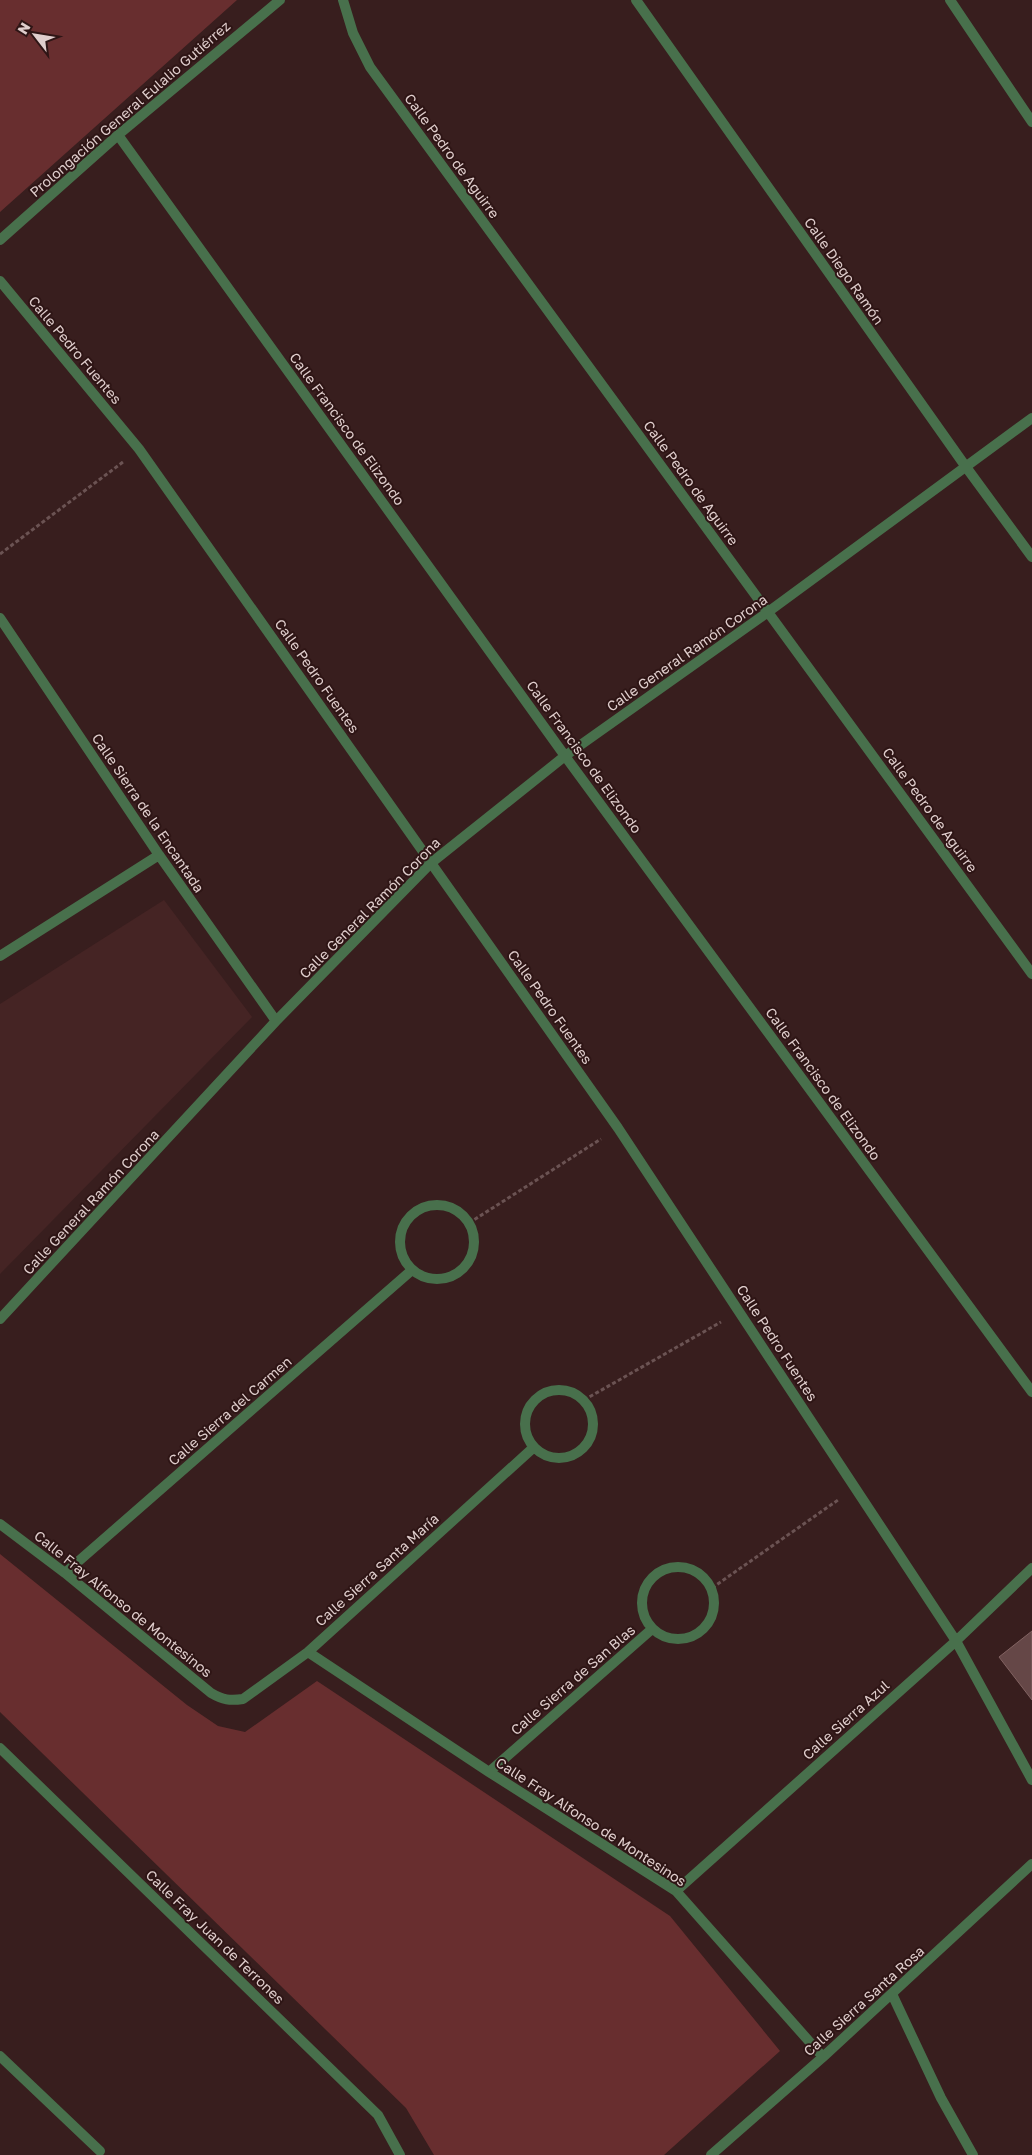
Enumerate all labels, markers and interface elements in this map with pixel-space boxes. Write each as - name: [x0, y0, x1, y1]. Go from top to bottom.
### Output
- north arrow: [10, 10, 60, 60]
- street label: Prolongación General Eulalio Gutiérrez: [26, 17, 233, 200]
- text: N: [13, 19, 33, 37]
- street label: Calle Pedro de Aguirre: [401, 90, 503, 221]
- street label: Calle Diego Ramón: [801, 214, 888, 328]
- street label: Calle Pedro Fuentes: [25, 292, 125, 407]
- street label: Calle Francisco de Elizondo: [286, 349, 409, 508]
- street label: Calle Pedro de Aguirre: [640, 417, 742, 548]
- street label: Calle General Ramón Corona: [603, 591, 770, 715]
- street label: Calle Pedro Fuentes: [272, 615, 363, 736]
- street label: Calle Francisco de Elizondo: [523, 677, 646, 836]
- street label: Calle Sierra de la Encantada: [89, 730, 208, 895]
- street label: Calle Pedro de Aguirre: [879, 744, 981, 875]
- street label: Calle General Ramón Corona: [296, 834, 444, 982]
- street label: Calle Pedro Fuentes: [505, 946, 596, 1067]
- street label: Calle Francisco de Elizondo: [762, 1004, 885, 1163]
- street label: Calle General Ramón Corona: [19, 1126, 162, 1278]
- street label: Calle Pedro Fuentes: [733, 1281, 821, 1404]
- street label: Calle Sierra del Carmen: [165, 1353, 295, 1469]
- street label: Calle Sierra Santa María: [311, 1510, 442, 1630]
- street label: Calle Fray Alfonso de Montesinos: [31, 1527, 216, 1681]
- street label: Calle Sierra de San Blas: [507, 1621, 638, 1738]
- street label: Calle Sierra Azul: [799, 1676, 892, 1763]
- street label: Calle Fray Alfonso de Montesinos: [493, 1754, 690, 1890]
- street label: Calle Fray Juan de Terrones: [143, 1866, 288, 2007]
- street label: Calle Sierra Santa Rosa: [800, 1942, 927, 2059]

